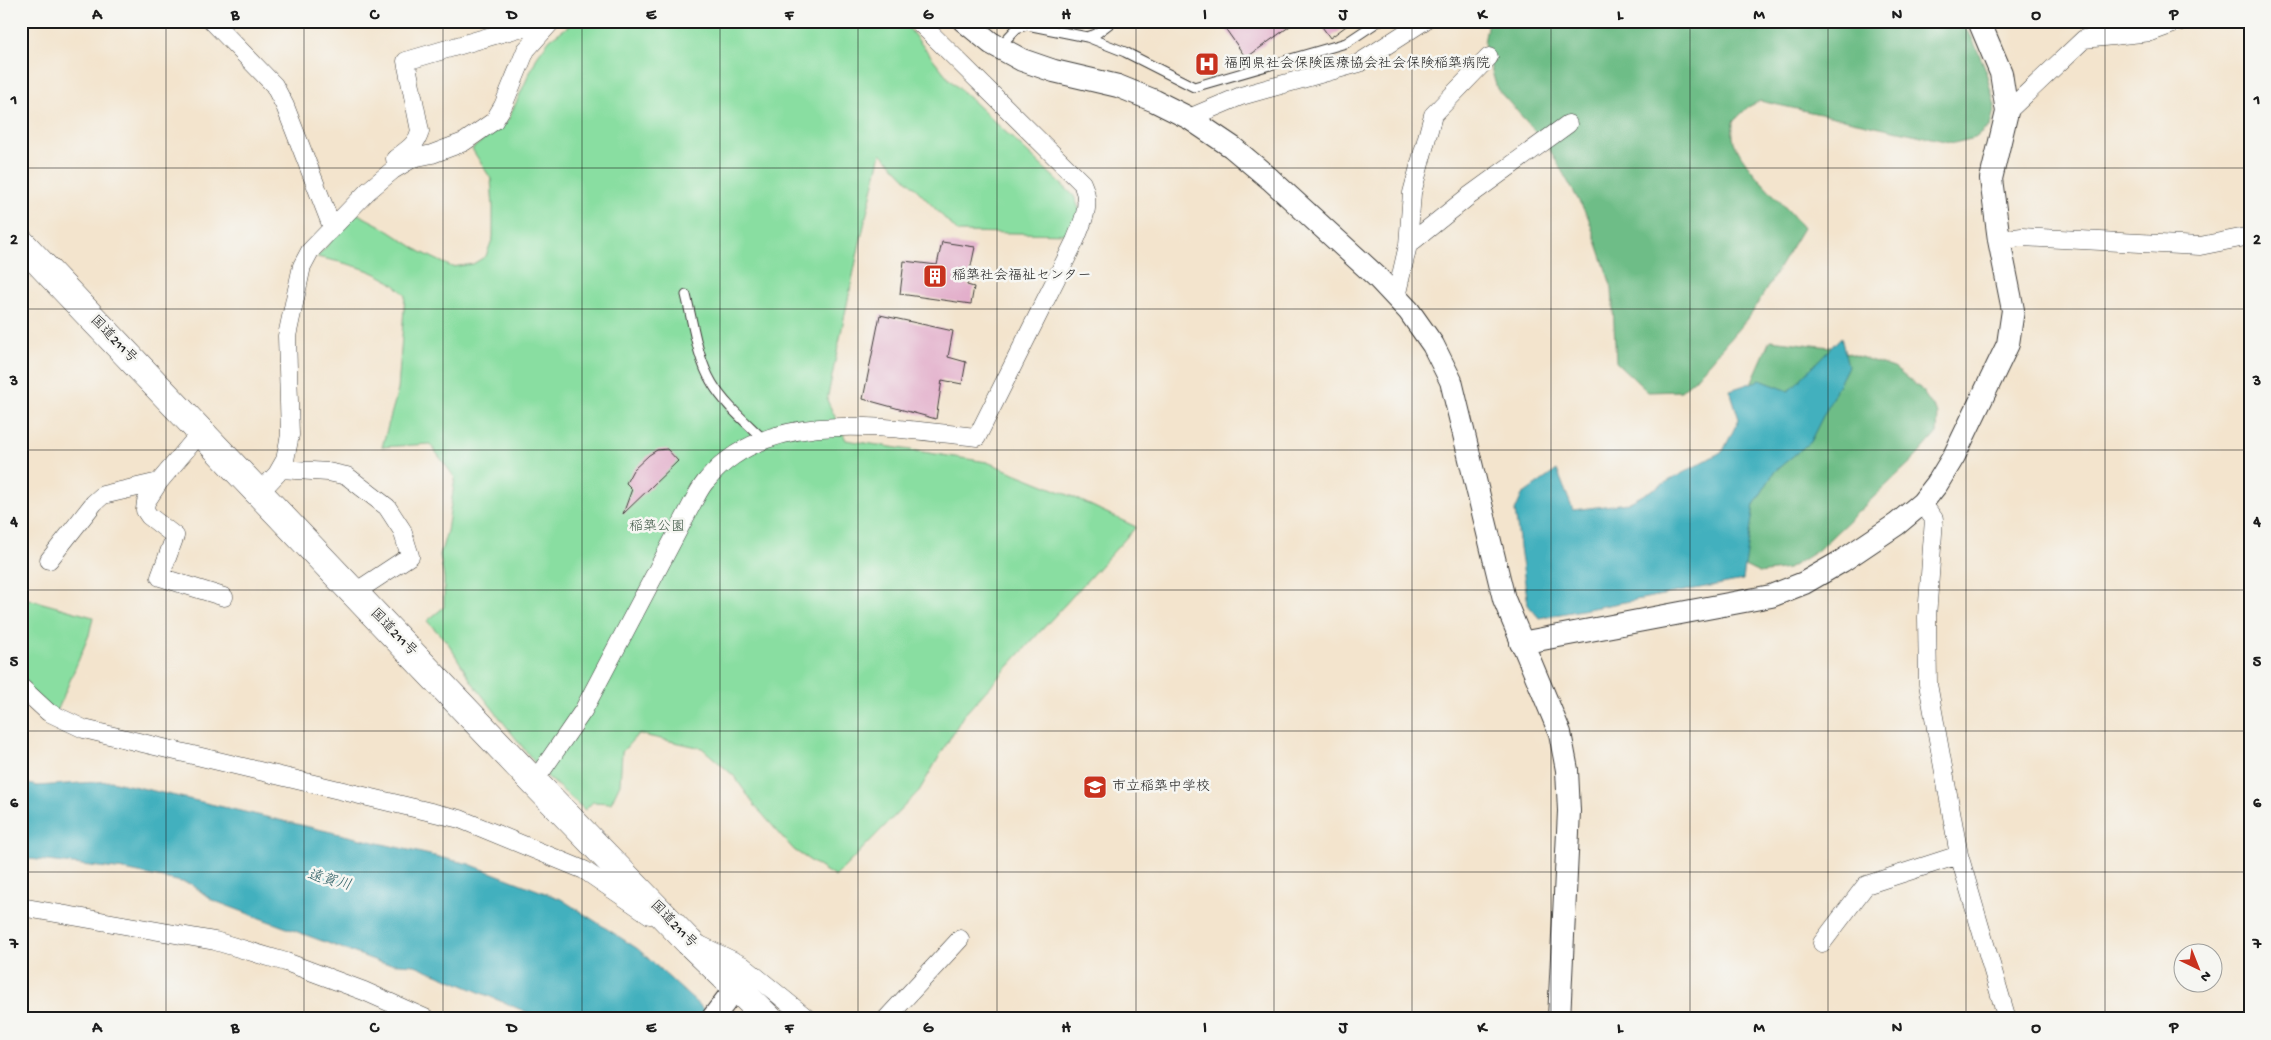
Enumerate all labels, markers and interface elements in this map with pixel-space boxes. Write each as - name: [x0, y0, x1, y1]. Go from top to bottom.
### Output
- text: A: [91, 7, 103, 26]
- text: B: [230, 7, 240, 26]
- text: C: [369, 7, 380, 26]
- text: D: [505, 7, 518, 26]
- text: E: [646, 7, 657, 26]
- text: F: [784, 7, 795, 26]
- text: G: [923, 7, 934, 26]
- text: H: [1061, 7, 1071, 26]
- text: I: [1203, 7, 1207, 26]
- text: J: [1338, 7, 1349, 26]
- text: K: [1477, 7, 1489, 26]
- text: L: [1617, 7, 1624, 26]
- text: M: [1753, 7, 1765, 26]
- text: N: [1892, 7, 1903, 26]
- text: O: [2031, 7, 2041, 26]
- text: P: [2169, 7, 2180, 26]
- hospital icon: 福岡県社会保険医療協会社会保険稲築病院: [1194, 51, 1220, 77]
- place label: 福岡県社会保険医療協会社会保険稲築病院: [1224, 56, 1490, 73]
- text: 1: [10, 92, 17, 111]
- text: 1: [2253, 92, 2260, 111]
- text: 2: [10, 232, 18, 251]
- text: 2: [2253, 232, 2261, 251]
- building icon: 稲築社会福祉センター: [922, 263, 948, 289]
- place label: 稲築社会福祉センター: [952, 267, 1091, 285]
- street label: 国道211号: [86, 312, 140, 368]
- text: 3: [9, 373, 18, 392]
- text: 3: [2252, 373, 2261, 392]
- text: 4: [9, 514, 18, 533]
- text: 4: [2252, 514, 2261, 533]
- park label: 稲築公園: [629, 519, 685, 536]
- street label: 国道211号: [366, 605, 420, 661]
- text: 5: [10, 654, 19, 673]
- text: 5: [2253, 654, 2262, 673]
- school or university icon: 市立稲築中学校: [1082, 774, 1108, 800]
- place label: 市立稲築中学校: [1112, 779, 1210, 796]
- text: 6: [10, 795, 19, 814]
- text: 6: [2253, 795, 2262, 814]
- water label: 遠賀川: [305, 866, 353, 896]
- street label: 国道211号: [646, 897, 700, 953]
- text: 7: [9, 936, 19, 955]
- text: 7: [2252, 936, 2262, 955]
- north arrow: [2174, 942, 2224, 992]
- text: N: [2196, 966, 2214, 985]
- text: A: [91, 1020, 103, 1039]
- text: B: [230, 1020, 240, 1039]
- text: C: [369, 1020, 380, 1039]
- text: D: [505, 1020, 518, 1039]
- text: E: [646, 1020, 657, 1039]
- text: F: [784, 1020, 795, 1039]
- text: G: [923, 1020, 934, 1039]
- text: H: [1061, 1020, 1071, 1039]
- text: I: [1203, 1020, 1207, 1039]
- text: J: [1338, 1020, 1349, 1039]
- text: K: [1477, 1020, 1489, 1039]
- text: L: [1617, 1020, 1624, 1039]
- text: M: [1753, 1020, 1765, 1039]
- text: N: [1892, 1020, 1903, 1039]
- text: O: [2031, 1020, 2041, 1039]
- text: P: [2169, 1020, 2180, 1039]

